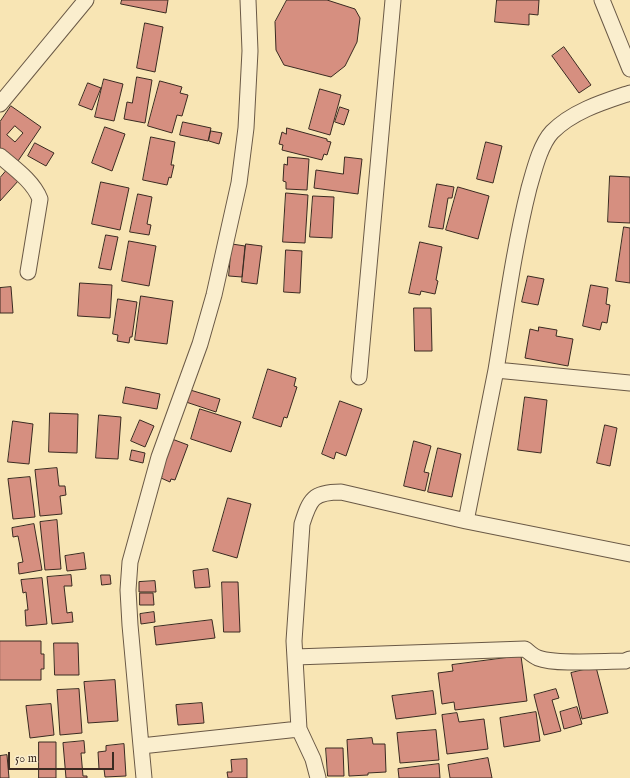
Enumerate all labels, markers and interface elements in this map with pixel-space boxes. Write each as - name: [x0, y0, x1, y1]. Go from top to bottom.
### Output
- scale bar: [10, 744, 116, 770]
- text: 50 m: [15, 751, 37, 766]

